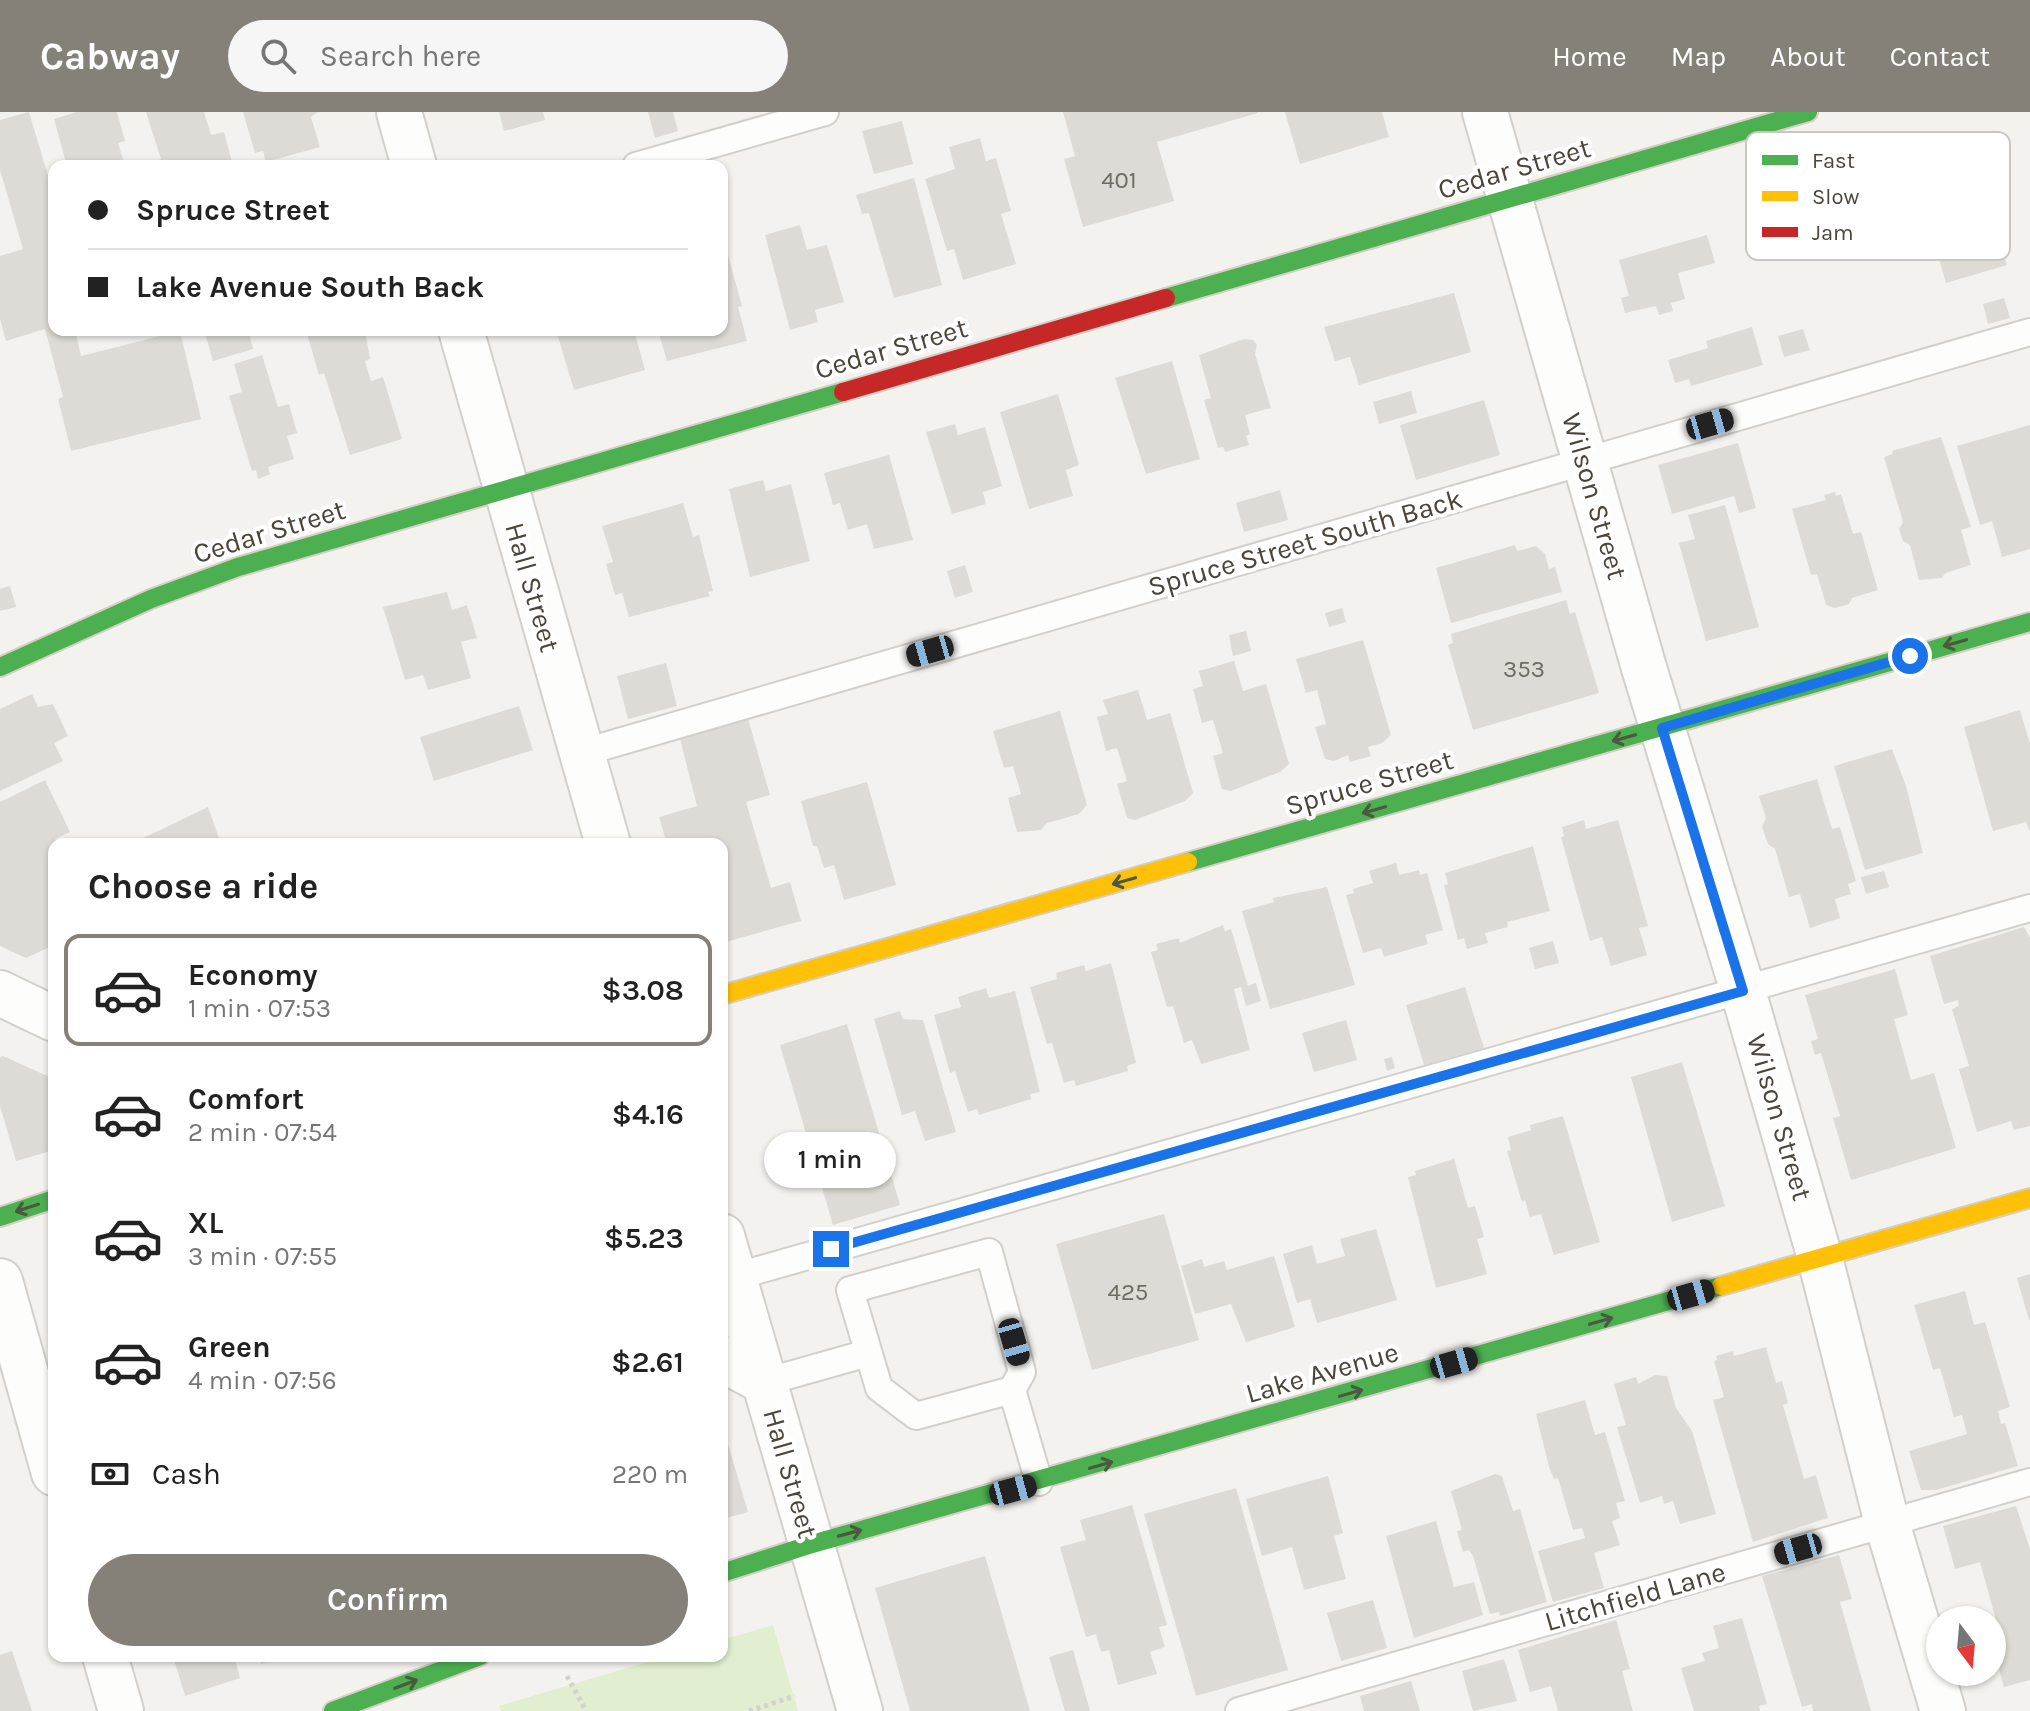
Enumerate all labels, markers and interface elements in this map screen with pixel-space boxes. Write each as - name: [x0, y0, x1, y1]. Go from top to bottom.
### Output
- search box: [228, 20, 788, 92]
- text: Cabway: [40, 34, 180, 79]
- icon: search: [256, 34, 300, 78]
- text: Search here: [320, 38, 481, 74]
- text: Home: [1552, 40, 1627, 73]
- text: Map: [1671, 40, 1726, 73]
- text: About: [1770, 40, 1846, 73]
- text: Contact: [1890, 40, 1990, 73]
- street label: Cedar Street: [1434, 131, 1594, 206]
- legend: [1746, 132, 2010, 260]
- text: Fast: [1812, 148, 1855, 174]
- house number: 401: [1101, 166, 1137, 194]
- text: Slow: [1812, 184, 1859, 210]
- text: Spruce Street: [136, 192, 330, 228]
- text: Jam: [1812, 220, 1854, 246]
- text: Lake Avenue South Back: [136, 269, 484, 305]
- street label: Cedar Street: [811, 311, 971, 386]
- car: [1684, 406, 1736, 442]
- street label: Wilson Street: [1555, 409, 1634, 583]
- street label: Spruce Street South Back: [1144, 482, 1466, 603]
- street label: Cedar Street: [189, 493, 349, 570]
- street label: Hall Street: [498, 519, 567, 656]
- car: [904, 633, 956, 669]
- one-way arrow: [1943, 637, 1968, 651]
- route start: [1892, 638, 1928, 674]
- house number: 353: [1503, 655, 1545, 683]
- one-way arrow: [1612, 732, 1638, 747]
- street label: Spruce Street: [1282, 743, 1457, 822]
- one-way arrow: [1362, 803, 1388, 818]
- text: Choose a ride: [88, 865, 318, 907]
- one-way arrow: [1112, 874, 1138, 889]
- icon: car: [92, 954, 164, 1026]
- text: Economy: [188, 957, 318, 993]
- text: $3.08: [601, 972, 684, 1008]
- text: 1 min · 07:53: [188, 993, 331, 1024]
- street label: Wilson Street: [1740, 1030, 1819, 1204]
- icon: car: [92, 1078, 164, 1150]
- text: Comfort: [188, 1081, 304, 1117]
- text: $4.16: [612, 1096, 684, 1132]
- text: 2 min · 07:54: [188, 1117, 337, 1148]
- callout: 1 min: [765, 1133, 897, 1189]
- text: 1 min: [798, 1144, 862, 1175]
- one-way arrow: [15, 1202, 40, 1216]
- icon: car: [92, 1202, 164, 1274]
- text: XL: [188, 1205, 223, 1241]
- text: $5.23: [604, 1220, 684, 1256]
- route end: [813, 1231, 849, 1267]
- text: 3 min · 07:55: [188, 1241, 337, 1272]
- car: [1665, 1277, 1717, 1313]
- house number: 425: [1108, 1278, 1148, 1306]
- one-way arrow: [1587, 1313, 1613, 1328]
- car: [996, 1316, 1032, 1368]
- icon: car: [92, 1326, 164, 1398]
- text: Green: [188, 1329, 271, 1365]
- street label: Lake Avenue: [1242, 1335, 1402, 1410]
- text: $2.61: [611, 1344, 684, 1380]
- car: [1428, 1345, 1480, 1381]
- text: 4 min · 07:56: [188, 1365, 337, 1396]
- one-way arrow: [1337, 1385, 1363, 1400]
- street label: Hall Street: [756, 1405, 825, 1542]
- icon: cash: [88, 1452, 132, 1496]
- text: Cash: [152, 1456, 221, 1492]
- one-way arrow: [1087, 1457, 1113, 1472]
- text: 220 m: [612, 1459, 688, 1490]
- car: [987, 1472, 1039, 1508]
- one-way arrow: [837, 1525, 863, 1540]
- car: [1772, 1531, 1824, 1567]
- button: Confirm: [88, 1554, 688, 1646]
- street label: Litchfield Lane: [1541, 1555, 1729, 1638]
- north arrow: [1926, 1606, 2006, 1686]
- map controls: [1926, 1606, 2006, 1686]
- one-way arrow: [394, 1676, 418, 1690]

